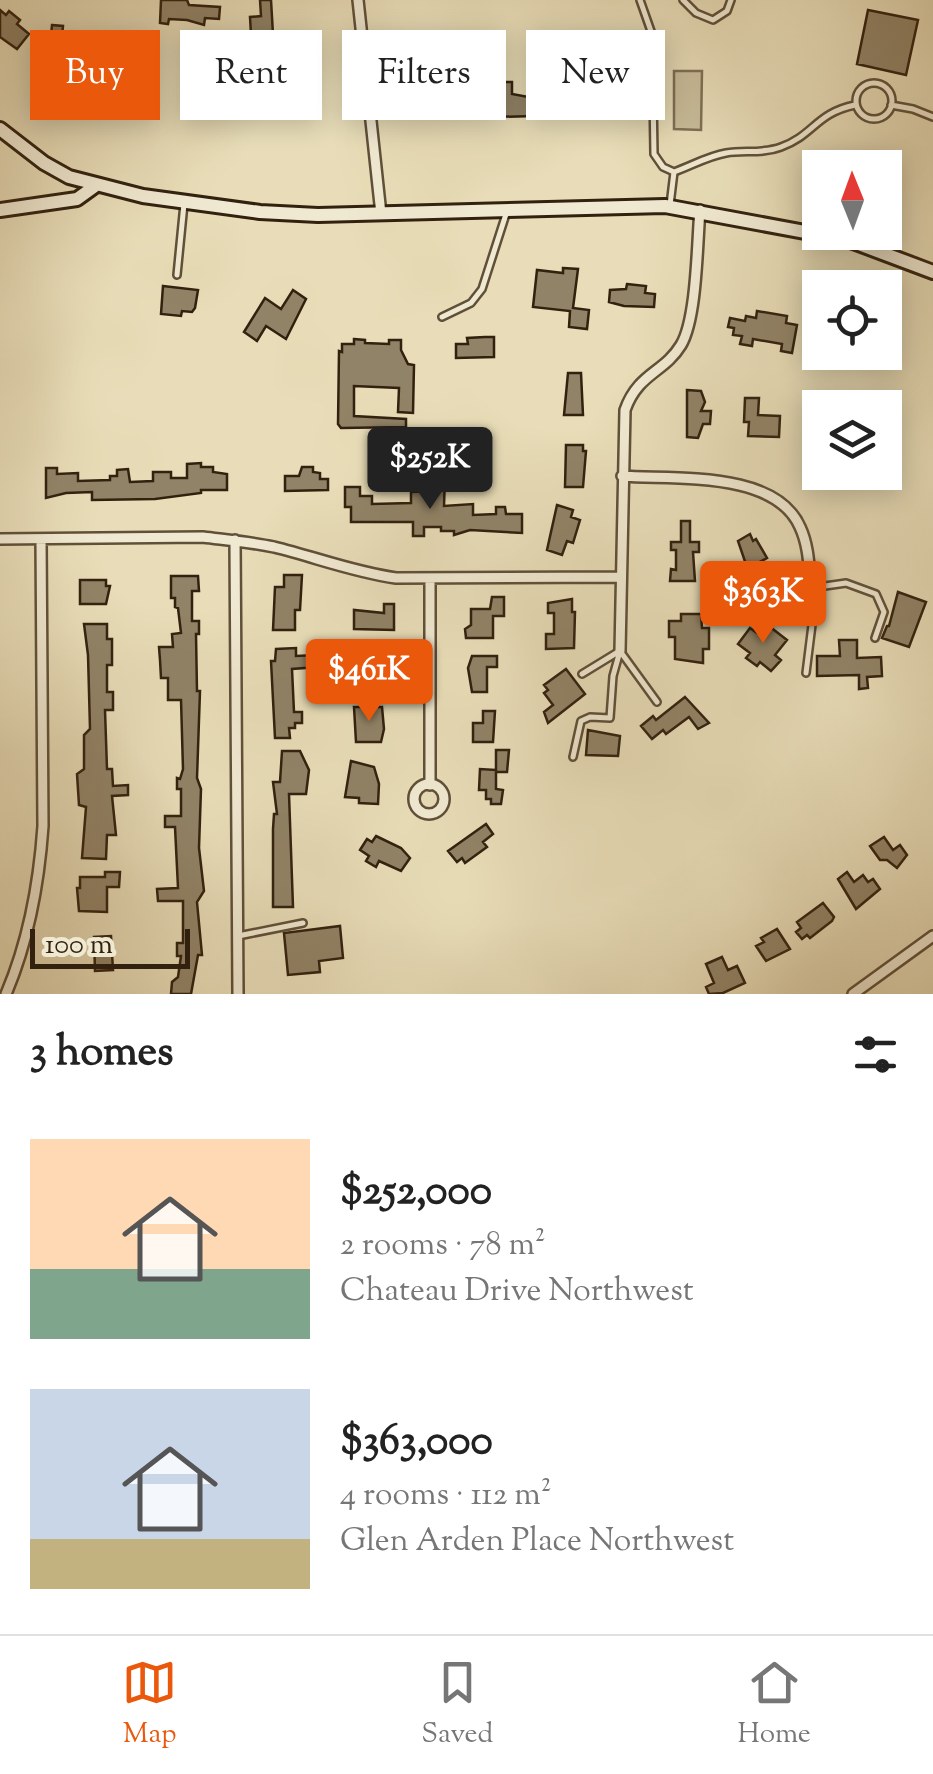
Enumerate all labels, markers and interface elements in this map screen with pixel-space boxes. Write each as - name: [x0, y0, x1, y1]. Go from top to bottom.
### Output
- chip: Buy: [30, 30, 160, 120]
- chip: Rent: [180, 30, 322, 120]
- chip: Filters: [342, 30, 506, 120]
- chip: New: [526, 30, 665, 120]
- north arrow: [802, 150, 902, 250]
- map controls: [802, 150, 902, 490]
- button: locate: [802, 270, 902, 370]
- button: layers: [802, 390, 902, 490]
- pin: $252K: [360, 427, 500, 512]
- text: $252K: [389, 436, 471, 482]
- pin: $363K: [693, 561, 833, 646]
- text: $363K: [722, 570, 804, 616]
- pin: $461K: [299, 639, 439, 724]
- text: $461K: [328, 648, 410, 694]
- scale bar: [30, 924, 190, 968]
- text: 100 m: [45, 926, 113, 966]
- text: 3 homes: [30, 1024, 174, 1084]
- icon: filters: [848, 1027, 903, 1082]
- text: $252,000: [340, 1163, 492, 1223]
- icon: home: [110, 1179, 230, 1299]
- text: 2 rooms · 78 m²: [340, 1223, 546, 1269]
- text: Chateau Drive Northwest: [340, 1269, 694, 1315]
- text: $363,000: [340, 1413, 493, 1473]
- icon: home: [110, 1429, 230, 1549]
- text: 4 rooms · 112 m²: [340, 1473, 552, 1519]
- text: Glen Arden Place Northwest: [340, 1519, 734, 1565]
- tab: Map: [122, 1655, 177, 1755]
- tab: Saved: [421, 1655, 493, 1755]
- tab: Home: [737, 1655, 811, 1755]

